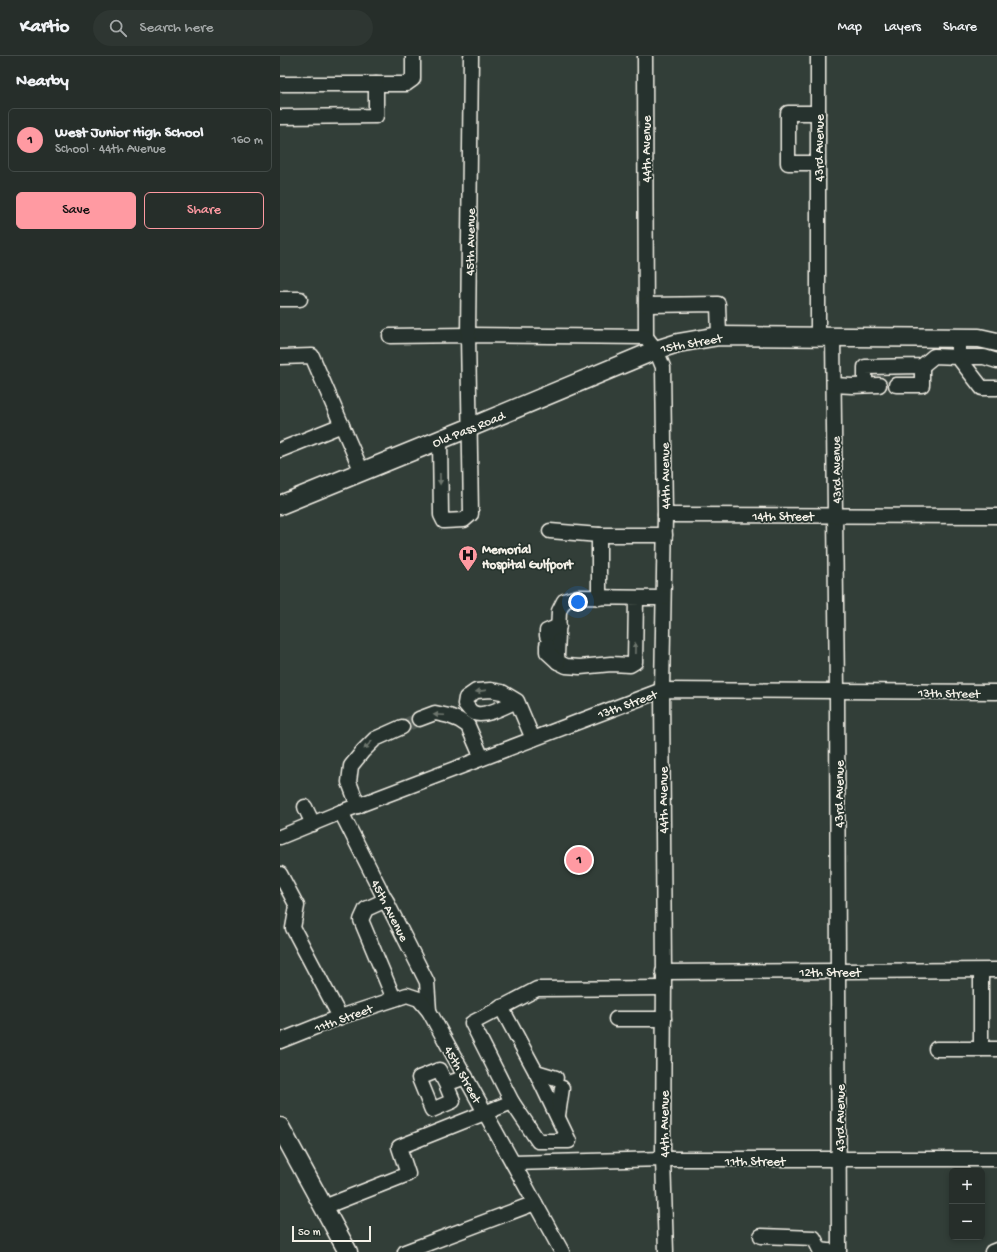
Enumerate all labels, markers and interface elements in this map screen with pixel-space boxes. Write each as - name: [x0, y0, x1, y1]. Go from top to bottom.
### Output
- search box: [93, 10, 373, 46]
- text: Kartio: [20, 16, 69, 39]
- icon: search: [107, 17, 129, 39]
- text: Search here: [139, 19, 213, 37]
- text: Map: [838, 19, 862, 36]
- text: Layers: [884, 19, 921, 36]
- text: Share: [943, 19, 977, 36]
- text: Nearby: [16, 72, 69, 92]
- street label: 43rd Avenue: [813, 114, 828, 182]
- street label: 44th Avenue: [640, 115, 655, 182]
- text: West Junior High School: [55, 124, 204, 142]
- text: 1: [27, 133, 33, 148]
- text: 160 m: [231, 133, 263, 148]
- text: School · 44th Avenue: [55, 142, 166, 157]
- button: Save: [16, 192, 136, 229]
- button: Share: [144, 192, 264, 229]
- street label: 45th Avenue: [463, 208, 480, 276]
- street label: 15th Street: [659, 331, 725, 357]
- street label: Old Pass Road: [431, 408, 509, 452]
- street label: 43rd Avenue: [829, 436, 846, 504]
- street label: 44th Avenue: [658, 442, 675, 509]
- one-way arrow: [437, 473, 443, 486]
- street label: 14th Street: [751, 510, 815, 525]
- place label: Memorial Hospital Gulfport: [482, 543, 575, 574]
- hospital icon: Memorial Hospital Gulfport: [457, 544, 479, 572]
- your location: [568, 592, 588, 612]
- one-way arrow: [632, 641, 638, 654]
- street label: 13th Street: [917, 686, 982, 703]
- street label: 13th Street: [595, 687, 661, 723]
- one-way arrow: [475, 688, 487, 694]
- one-way arrow: [433, 711, 445, 718]
- one-way arrow: [364, 740, 373, 750]
- street label: 43rd Avenue: [833, 760, 848, 828]
- street label: 44th Avenue: [657, 766, 672, 833]
- pin: 1: [566, 845, 592, 875]
- street label: 45th Avenue: [367, 878, 411, 945]
- street label: 12th Street: [798, 966, 863, 981]
- street label: 11th Street: [312, 1001, 376, 1037]
- street label: 45th Street: [440, 1044, 484, 1108]
- street label: 43rd Avenue: [834, 1084, 849, 1152]
- street label: 44th Avenue: [658, 1090, 673, 1157]
- street label: 11th Street: [724, 1155, 787, 1170]
- map controls: [949, 1168, 985, 1240]
- button: +: [949, 1168, 985, 1204]
- button: −: [949, 1204, 985, 1240]
- scale bar: [292, 1224, 371, 1243]
- text: 50 m: [298, 1227, 320, 1239]

